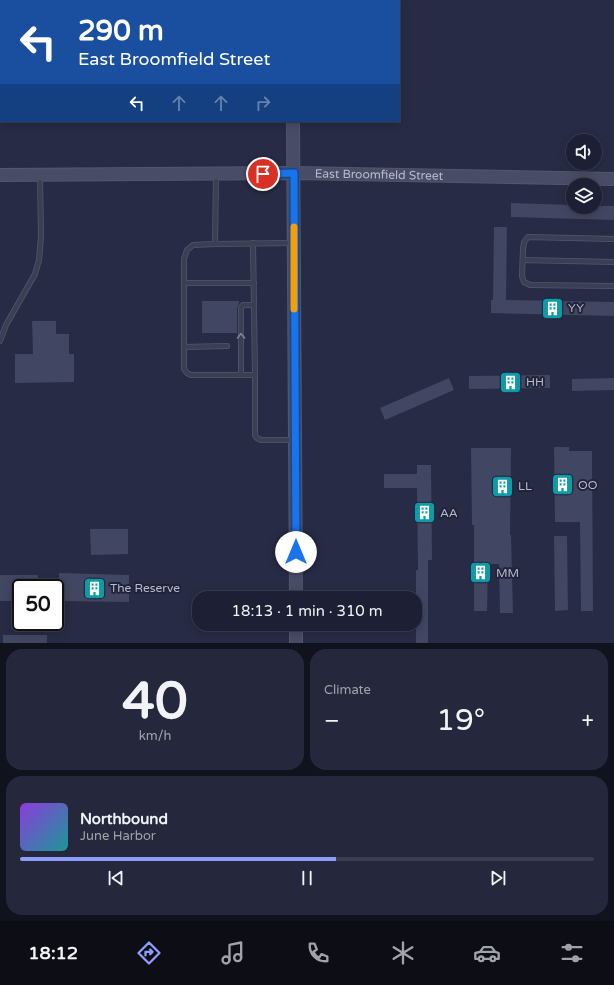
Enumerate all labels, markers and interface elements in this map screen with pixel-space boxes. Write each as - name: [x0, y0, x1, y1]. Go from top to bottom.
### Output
- text: 290 m: [78, 14, 164, 48]
- icon: left: [12, 16, 64, 68]
- text: East Broomfield Street: [78, 48, 270, 70]
- icon: left: [126, 92, 148, 114]
- icon: ahead: [168, 92, 190, 114]
- icon: ahead: [210, 92, 232, 114]
- icon: right: [252, 92, 274, 114]
- map controls: [566, 134, 602, 214]
- button: sound: [566, 134, 602, 170]
- pin: [246, 157, 280, 191]
- icon: arrive: [252, 163, 274, 185]
- street label: East Broomfield Street: [315, 166, 444, 183]
- button: layers: [566, 178, 602, 214]
- building icon: YY: [539, 295, 565, 321]
- place label: YY: [568, 301, 584, 315]
- one-way arrow: [237, 333, 245, 339]
- building icon: HH: [497, 369, 523, 395]
- place label: HH: [526, 375, 544, 389]
- building icon: OO: [549, 472, 575, 498]
- building icon: LL: [490, 473, 516, 499]
- place label: OO: [578, 478, 598, 492]
- place label: LL: [518, 479, 532, 493]
- building icon: AA: [412, 500, 438, 526]
- place label: AA: [440, 506, 458, 520]
- position arrow: [275, 531, 317, 573]
- building icon: MM: [468, 560, 494, 586]
- place label: MM: [496, 566, 519, 580]
- building icon: The Reserve: [81, 575, 107, 601]
- speed limit sign: 50: [12, 579, 64, 631]
- place label: The Reserve: [110, 581, 180, 595]
- text: 18:13 · 1 min · 310 m: [232, 602, 382, 620]
- text: 40: [122, 670, 188, 733]
- text: Climate: [324, 682, 371, 698]
- text: 19°: [436, 702, 485, 739]
- text: −: [324, 708, 340, 734]
- text: +: [582, 708, 594, 734]
- text: km/h: [139, 728, 171, 744]
- text: Northbound: [80, 810, 168, 828]
- text: June Harbor: [80, 828, 156, 844]
- icon: previous: [105, 867, 127, 889]
- icon: pause: [296, 867, 318, 889]
- icon: next: [487, 867, 509, 889]
- icon: directions: [135, 939, 163, 967]
- icon: music: [219, 939, 247, 967]
- icon: phone: [304, 939, 332, 967]
- icon: climate: [389, 939, 417, 967]
- icon: car: [473, 939, 501, 967]
- icon: filters: [558, 939, 586, 967]
- text: 18:12: [28, 942, 78, 964]

